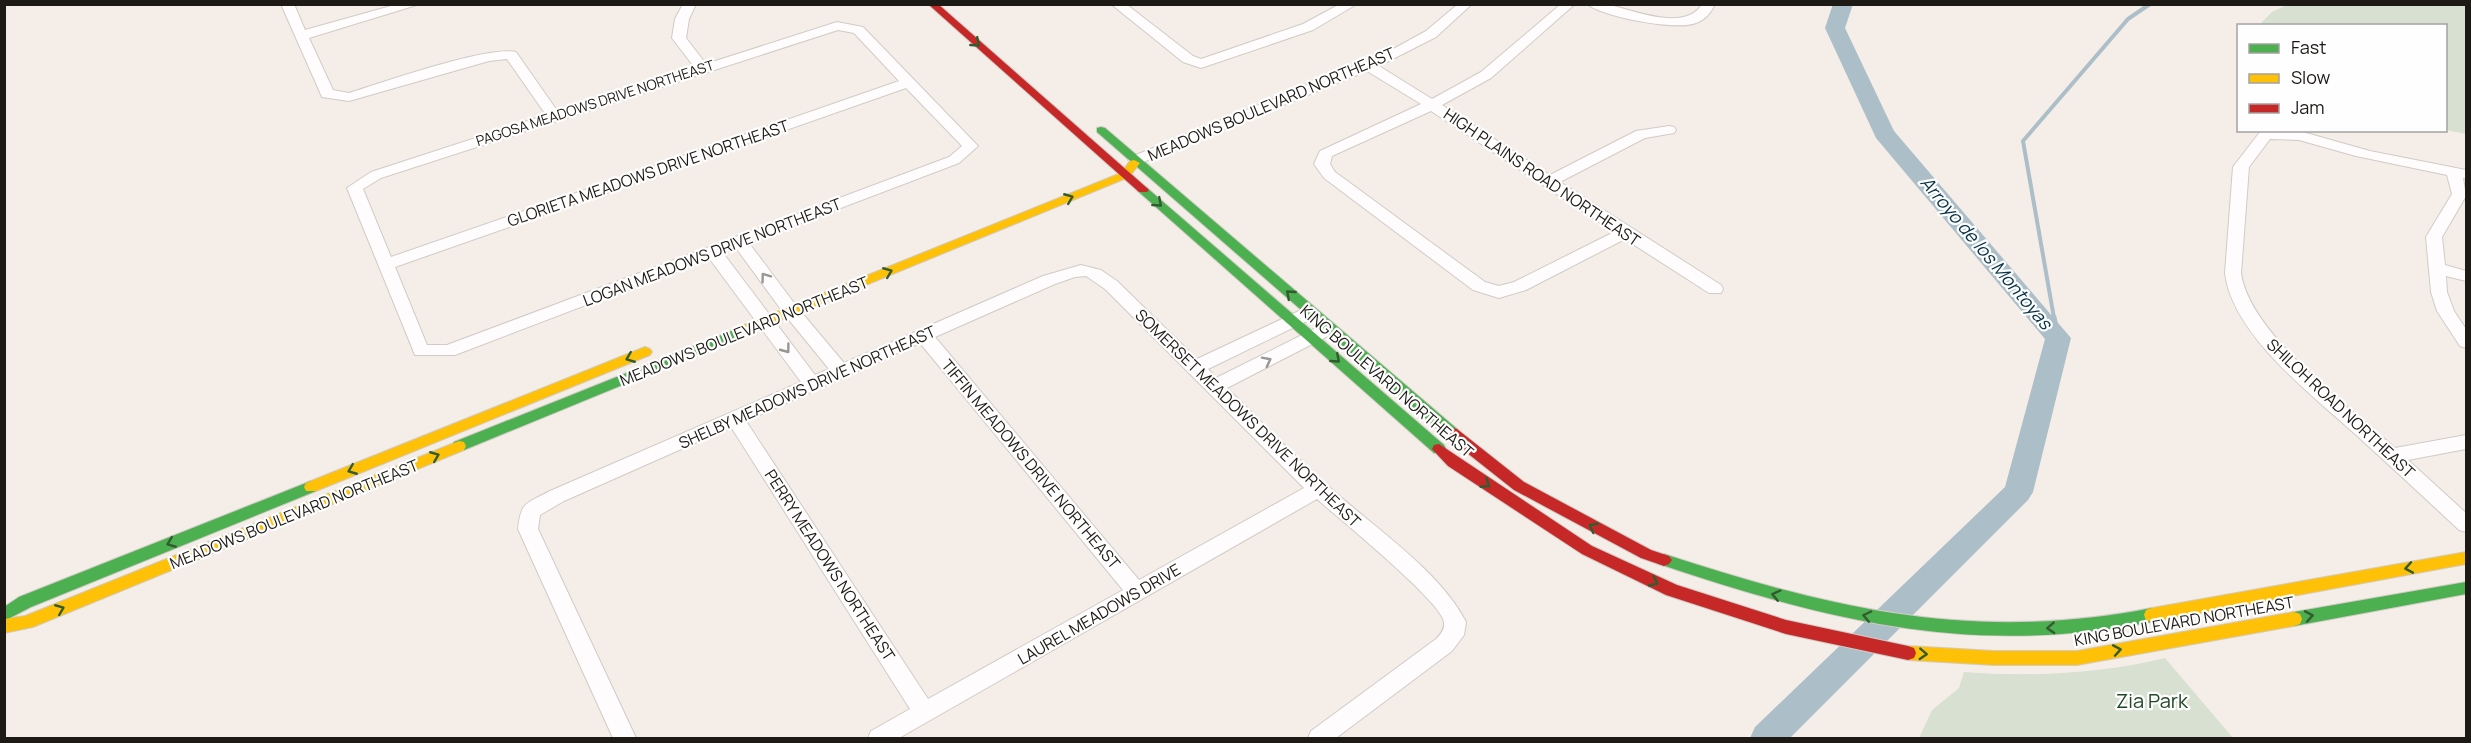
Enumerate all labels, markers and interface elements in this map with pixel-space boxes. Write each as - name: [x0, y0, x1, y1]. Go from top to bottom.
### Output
- legend: [2237, 24, 2447, 132]
- text: Fast: [2291, 35, 2326, 59]
- one-way arrow: [969, 36, 980, 47]
- street label: MEADOWS BOULEVARD NORTHEAST: [1144, 42, 1398, 166]
- street label: PAGOSA MEADOWS DRIVE NORTHEAST: [473, 55, 717, 150]
- text: Slow: [2291, 65, 2331, 89]
- text: Jam: [2291, 95, 2325, 119]
- street label: HIGH PLAINS ROAD NORTHEAST: [1439, 103, 1645, 251]
- street label: GLORIETA MEADOWS DRIVE NORTHEAST: [504, 114, 792, 232]
- water label: Arroyo de los Montoyas: [1916, 171, 2059, 335]
- street label: LOGAN MEADOWS DRIVE NORTHEAST: [580, 192, 845, 312]
- one-way arrow: [1062, 193, 1073, 205]
- one-way arrow: [1151, 196, 1162, 207]
- one-way arrow: [882, 267, 893, 279]
- street label: MEADOWS BOULEVARD NORTHEAST: [616, 271, 872, 391]
- one-way arrow: [761, 272, 772, 283]
- one-way arrow: [1286, 290, 1297, 301]
- street label: KING BOULEVARD NORTHEAST: [1296, 300, 1479, 463]
- street label: SOMERSET MEADOWS DRIVE NORTHEAST: [1130, 304, 1366, 532]
- street label: SHELBY MEADOWS DRIVE NORTHEAST: [675, 320, 939, 454]
- street label: SHILOH ROAD NORTHEAST: [2262, 333, 2420, 483]
- one-way arrow: [779, 342, 790, 353]
- one-way arrow: [625, 351, 636, 363]
- one-way arrow: [1329, 352, 1340, 363]
- street label: TIFFIN MEADOWS DRIVE NORTHEAST: [937, 354, 1126, 574]
- one-way arrow: [1260, 357, 1271, 368]
- one-way arrow: [429, 451, 440, 463]
- street label: MEADOWS BOULEVARD NORTHEAST: [166, 454, 422, 574]
- one-way arrow: [347, 463, 358, 475]
- street label: PERRY MEADOWS NORTHEAST: [760, 465, 900, 665]
- one-way arrow: [1479, 477, 1490, 488]
- one-way arrow: [1589, 523, 1600, 535]
- one-way arrow: [166, 536, 177, 548]
- street label: LAUREL MEADOWS DRIVE: [1014, 558, 1184, 670]
- one-way arrow: [2404, 561, 2414, 574]
- one-way arrow: [1647, 574, 1658, 586]
- one-way arrow: [1771, 590, 1781, 603]
- street label: KING BOULEVARD NORTHEAST: [2072, 591, 2296, 651]
- one-way arrow: [54, 604, 65, 616]
- one-way arrow: [1862, 610, 1872, 623]
- one-way arrow: [2304, 610, 2314, 623]
- one-way arrow: [2047, 622, 2056, 635]
- one-way arrow: [2112, 644, 2122, 657]
- one-way arrow: [1919, 647, 1928, 660]
- park label: Zia Park: [2116, 687, 2189, 714]

